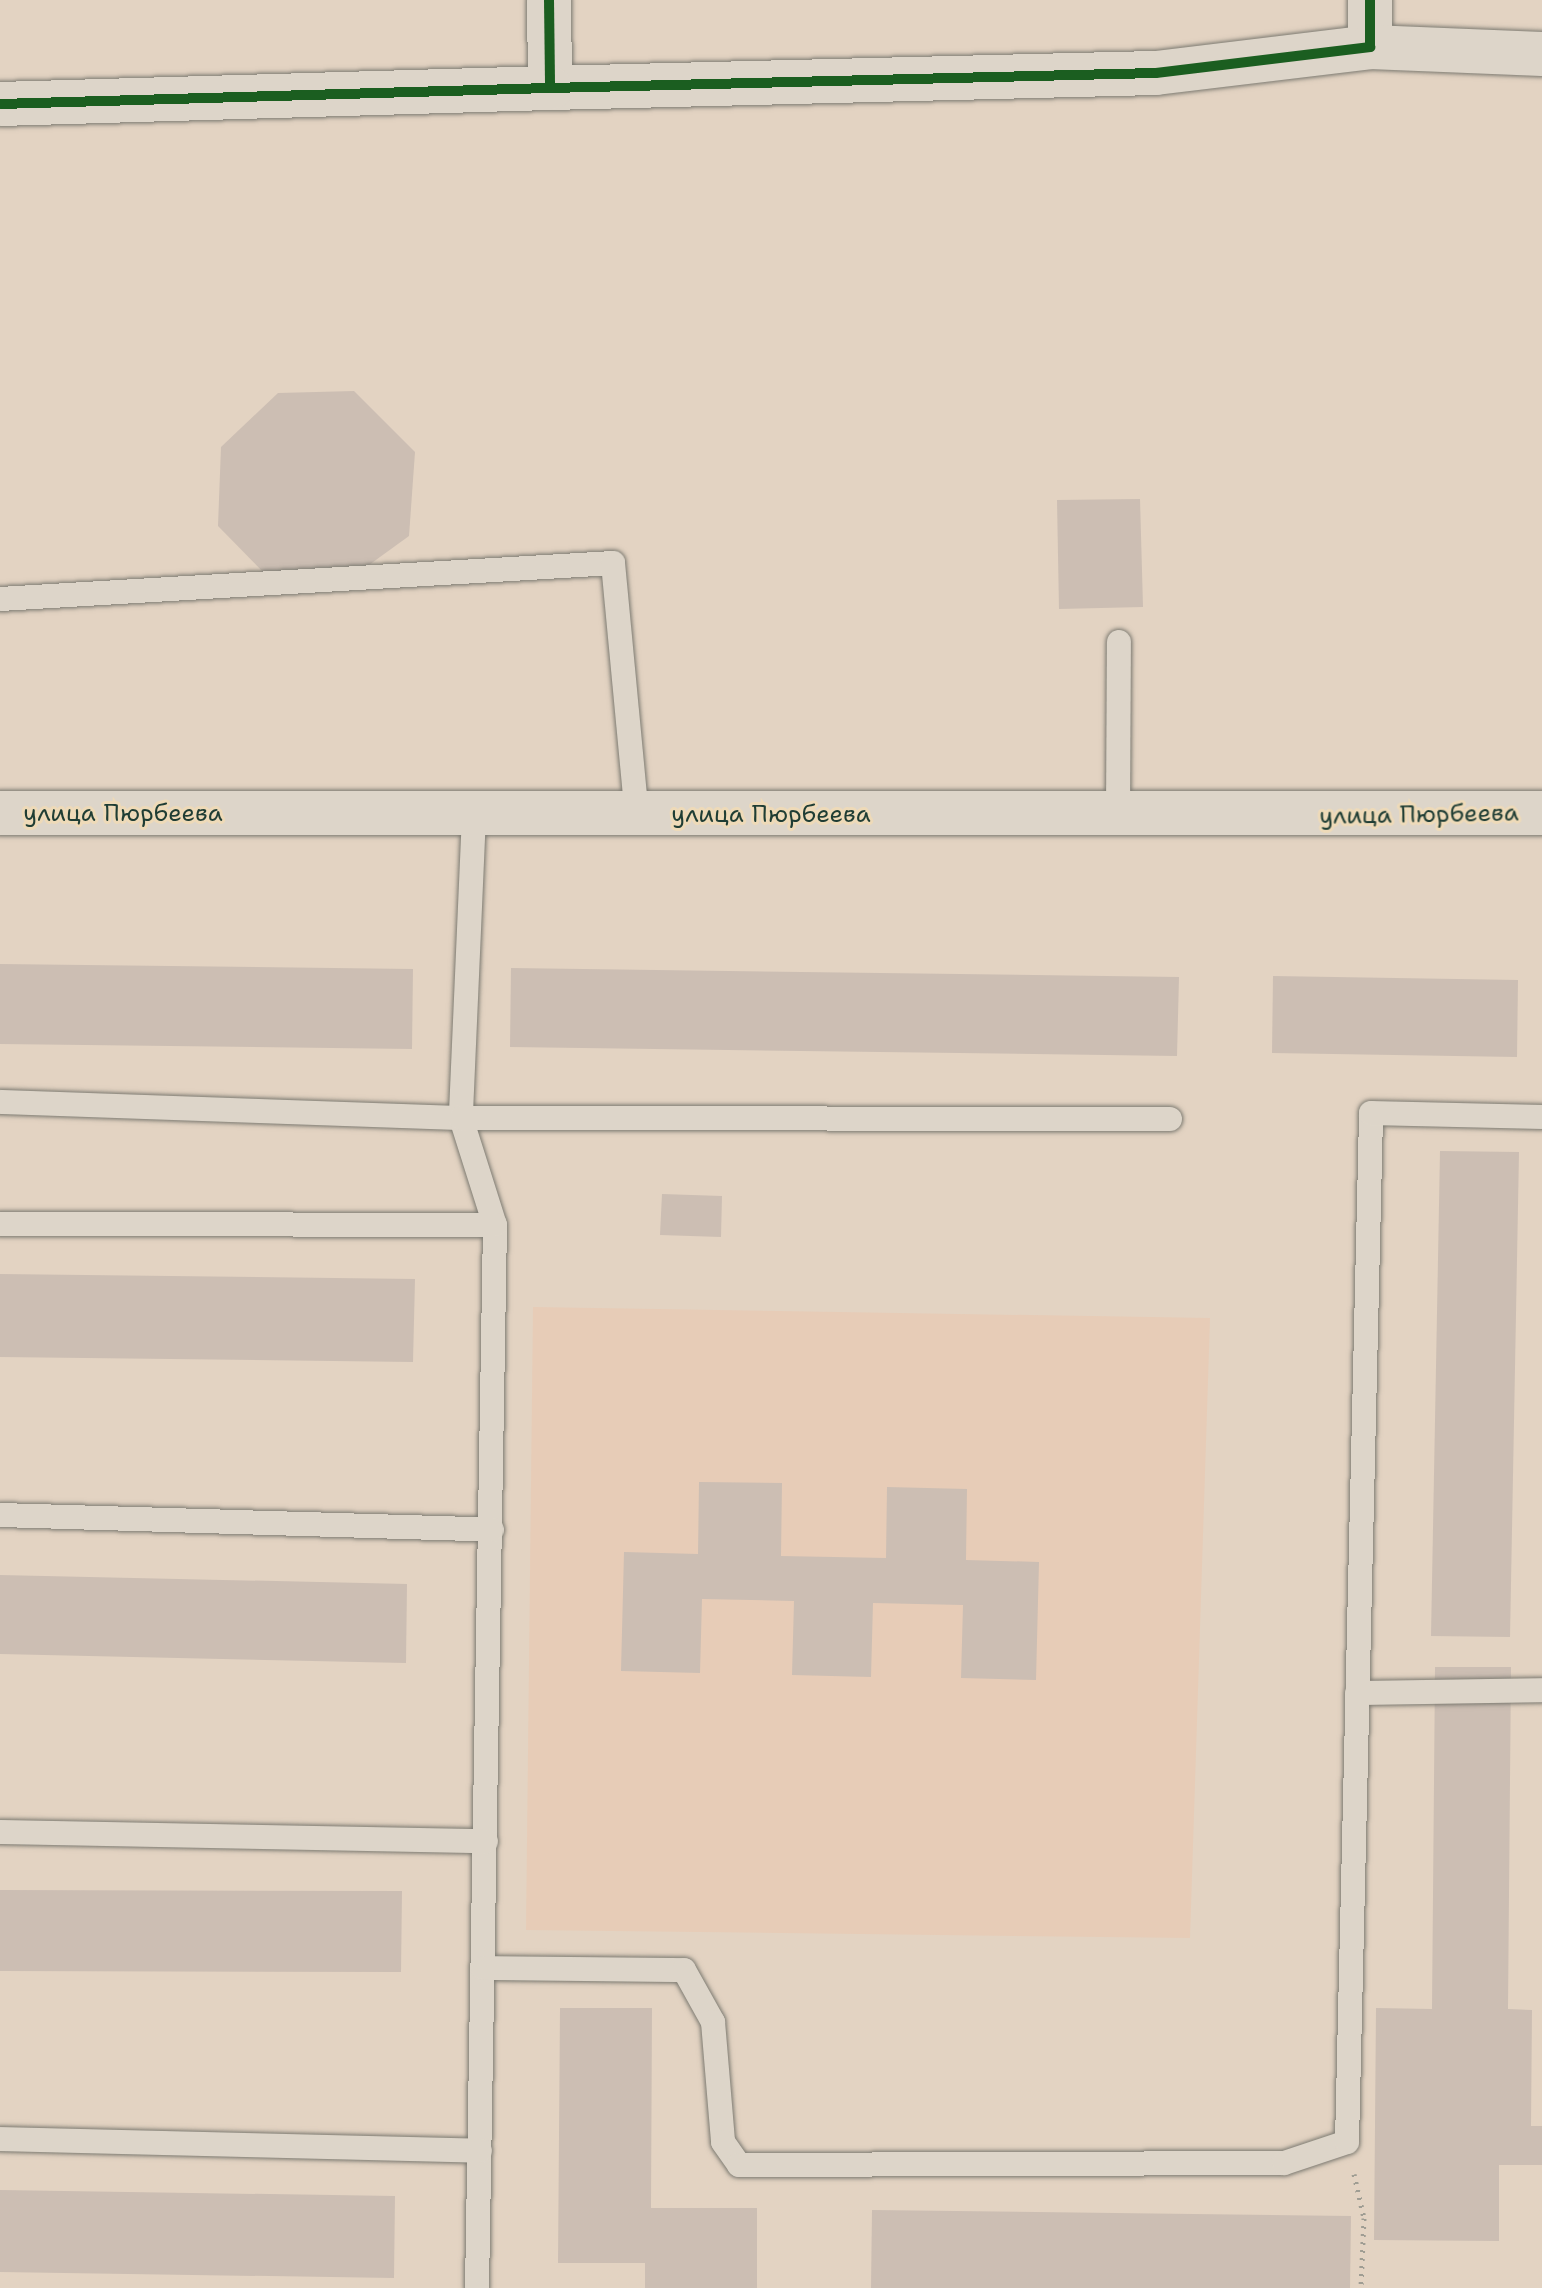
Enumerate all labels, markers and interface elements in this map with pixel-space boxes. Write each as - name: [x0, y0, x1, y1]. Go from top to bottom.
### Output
- street label: улица Пюрбеева: [1319, 799, 1519, 831]
- street label: улица Пюрбеева: [23, 800, 223, 828]
- street label: улица Пюрбеева: [671, 801, 871, 829]

